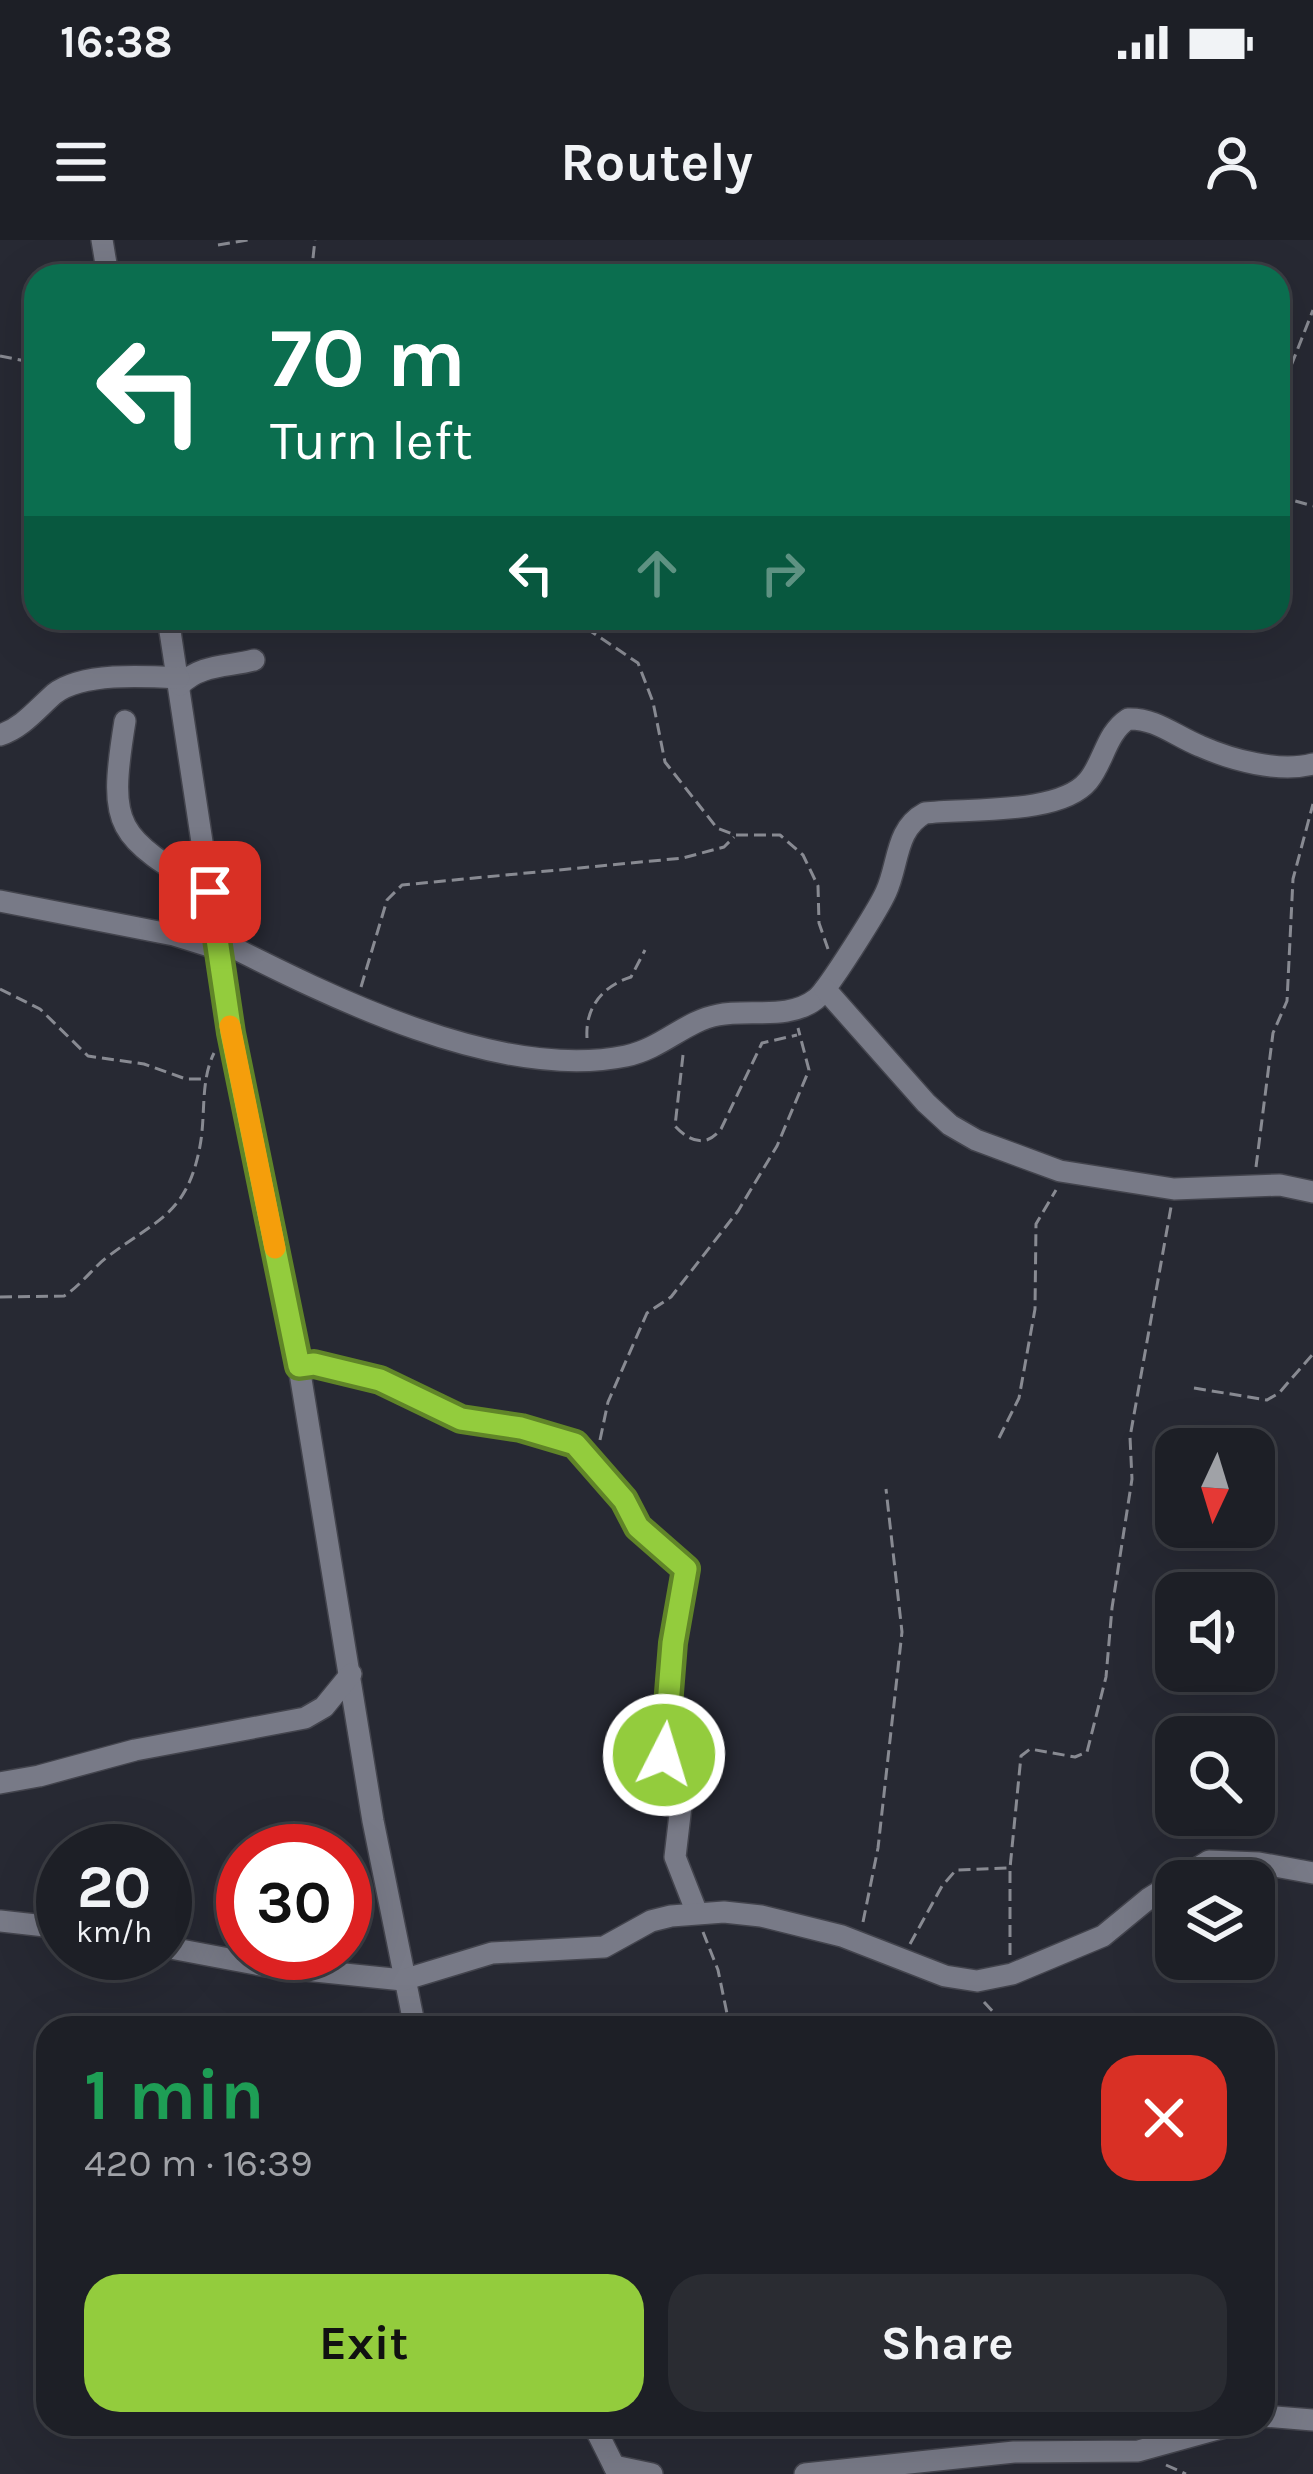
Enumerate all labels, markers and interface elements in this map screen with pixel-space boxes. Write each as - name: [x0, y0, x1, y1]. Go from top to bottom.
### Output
- text: 16:38: [60, 16, 173, 68]
- icon: menu: [48, 129, 114, 195]
- icon: person: [1199, 129, 1265, 195]
- text: Routely: [560, 130, 753, 194]
- text: 70 m: [270, 309, 466, 407]
- icon: left: [72, 312, 228, 468]
- text: Turn left: [270, 409, 473, 473]
- icon: left: [498, 540, 564, 606]
- icon: ahead: [624, 540, 690, 606]
- icon: right: [750, 540, 816, 606]
- pin: [159, 841, 261, 943]
- icon: arrive: [177, 859, 243, 925]
- north arrow: [1155, 1428, 1275, 1548]
- map controls: [1155, 1428, 1275, 1980]
- button: sound: [1155, 1572, 1275, 1692]
- position arrow: [601, 1692, 727, 1818]
- button: search: [1155, 1716, 1275, 1836]
- speed limit sign: 30: [216, 1824, 372, 1980]
- text: 20: [77, 1852, 151, 1922]
- button: layers: [1155, 1860, 1275, 1980]
- text: km/h: [76, 1914, 152, 1950]
- text: 1 min: [84, 2053, 265, 2137]
- button: close: [1101, 2055, 1227, 2181]
- text: 420 m · 16:39: [84, 2140, 313, 2186]
- button: Exit: [84, 2274, 644, 2412]
- button: Share: [668, 2274, 1227, 2412]

